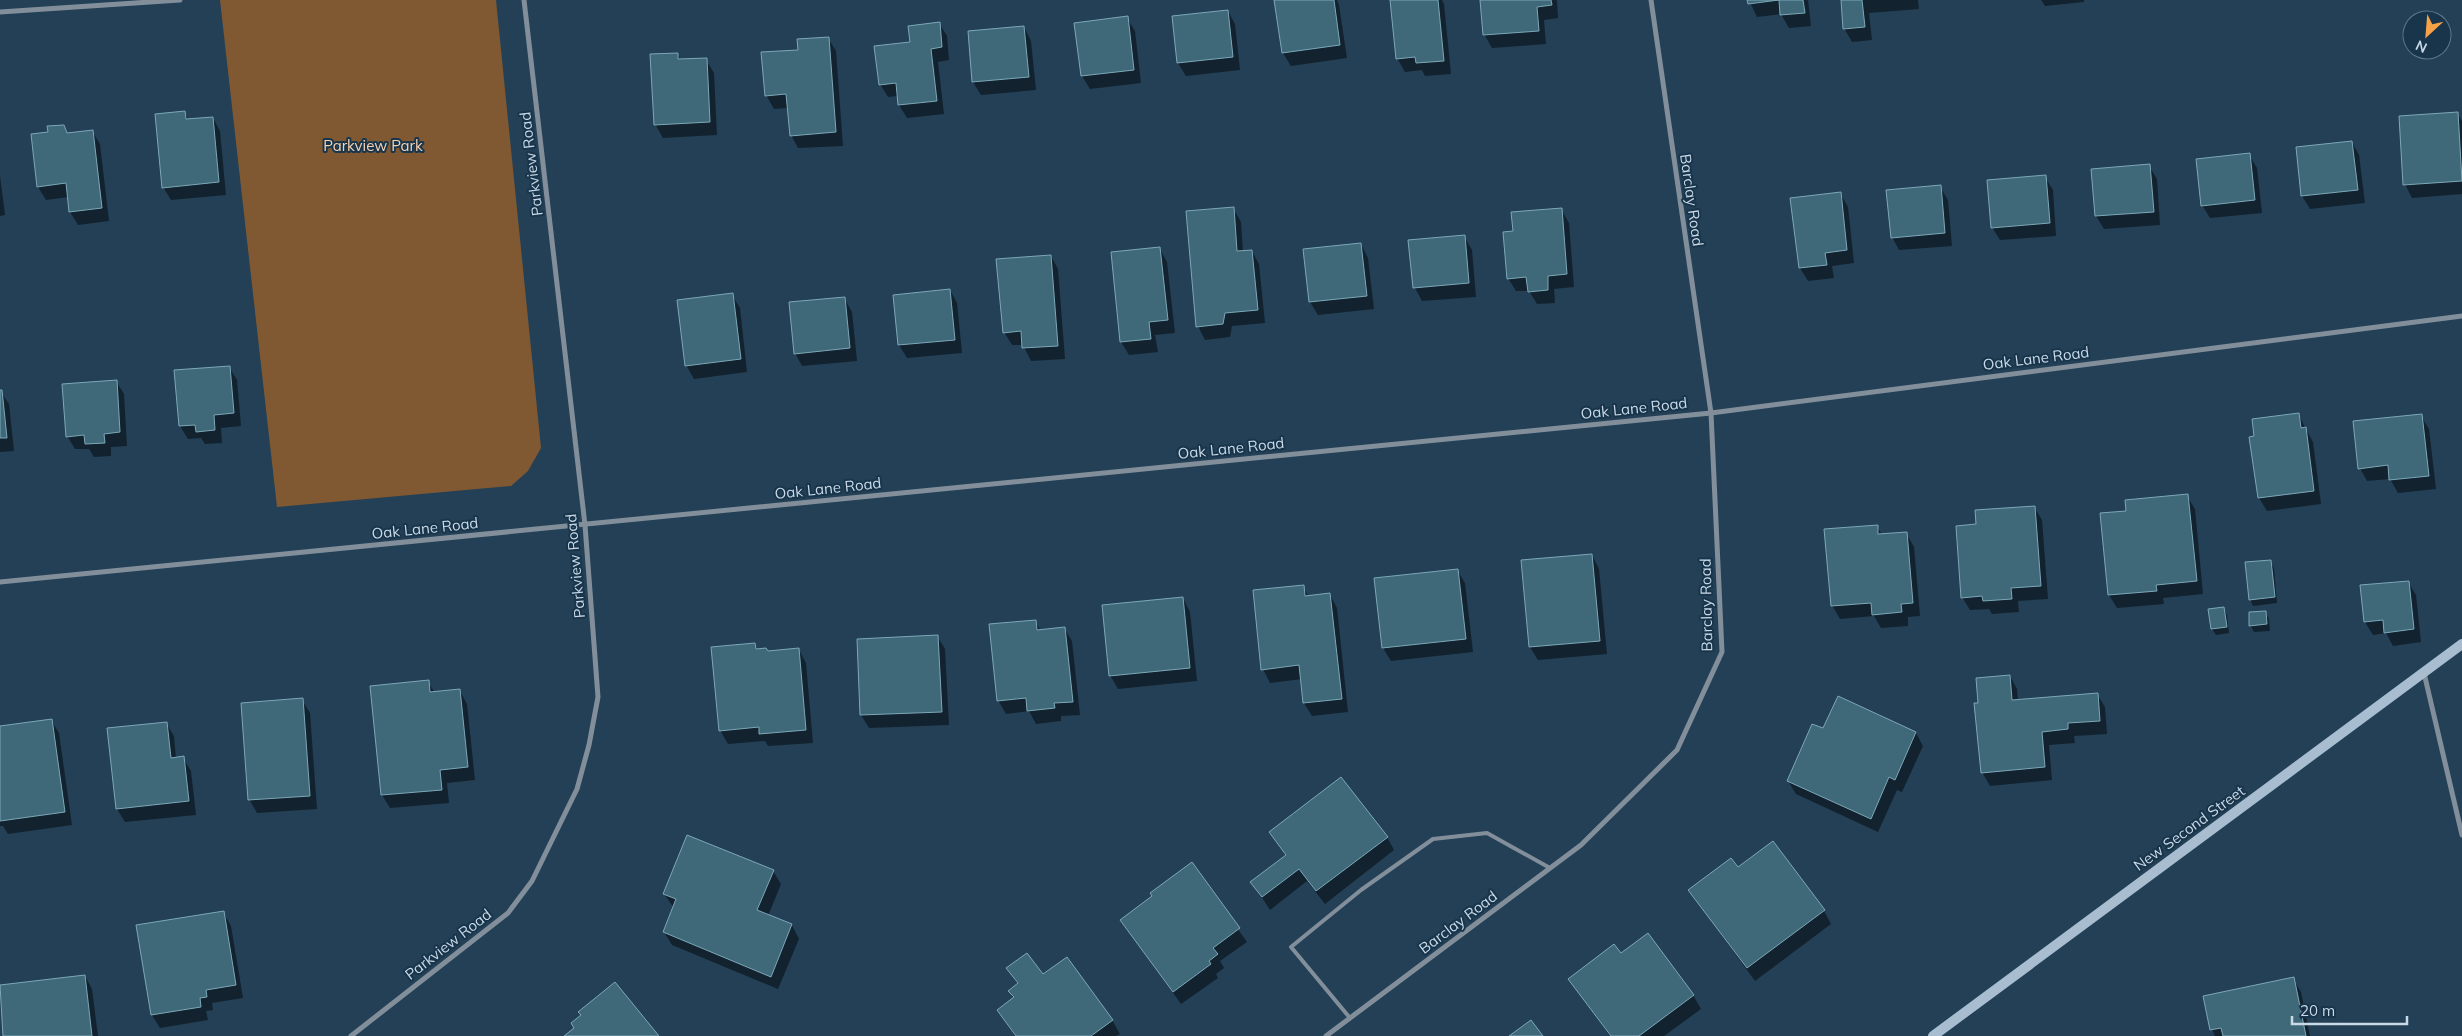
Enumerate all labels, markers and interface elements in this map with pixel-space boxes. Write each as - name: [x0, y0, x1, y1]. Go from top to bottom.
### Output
- north arrow: [2402, 10, 2452, 60]
- text: N: [2413, 36, 2430, 57]
- street label: Parkview Road: [515, 111, 547, 217]
- park label: Parkview Park: [323, 136, 423, 155]
- street label: Barclay Road: [1676, 153, 1708, 247]
- street label: Oak Lane Road: [1982, 342, 2090, 374]
- street label: Oak Lane Road: [1580, 393, 1688, 423]
- street label: Oak Lane Road: [1177, 433, 1285, 463]
- street label: Oak Lane Road: [774, 473, 882, 503]
- street label: Oak Lane Road: [371, 513, 479, 543]
- street label: Parkview Road: [561, 513, 589, 619]
- street label: Barclay Road: [1696, 558, 1716, 652]
- street label: New Second Street: [2130, 781, 2248, 875]
- street label: Barclay Road: [1415, 886, 1501, 958]
- street label: Parkview Road: [401, 904, 495, 984]
- scale bar: [2292, 994, 2407, 1026]
- text: 20 m: [2300, 1001, 2335, 1020]

